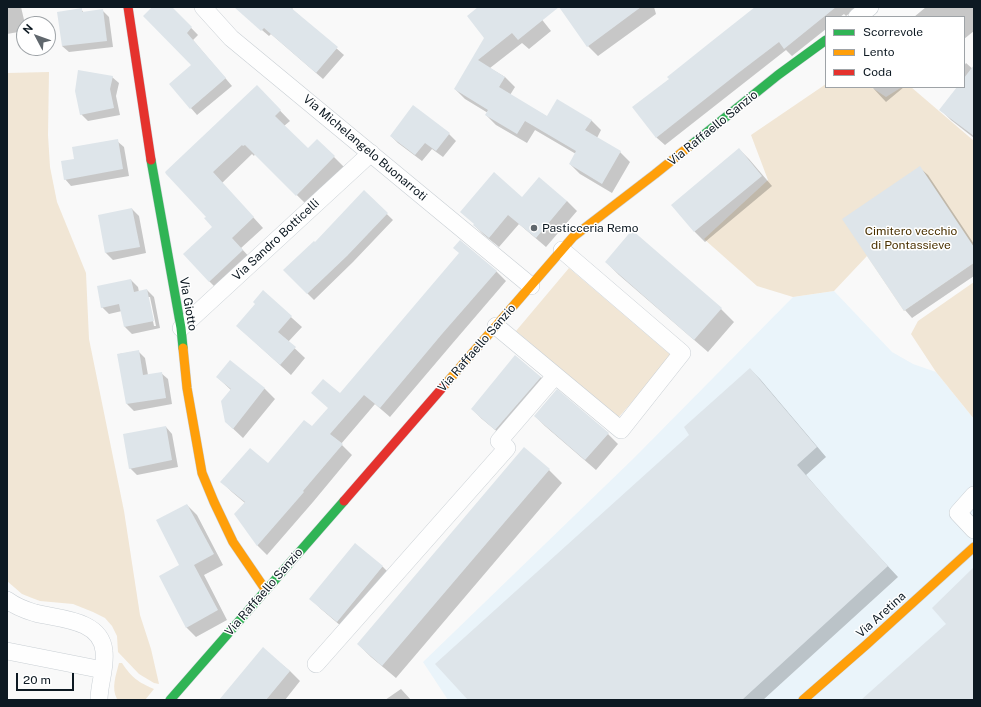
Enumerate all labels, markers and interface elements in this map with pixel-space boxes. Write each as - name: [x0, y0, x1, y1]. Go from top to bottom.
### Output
- north arrow: [16, 16, 56, 56]
- legend: [825, 16, 965, 88]
- text: N: [20, 22, 35, 36]
- text: Scorrevole: [863, 25, 923, 39]
- text: Lento: [863, 45, 894, 59]
- text: Coda: [863, 65, 892, 79]
- street label: Via Raffaello Sanzio: [665, 87, 761, 169]
- street label: Via Michelangelo Buonarroti: [300, 92, 430, 204]
- street label: Via Sandro Botticelli: [230, 196, 322, 284]
- place label: Pasticceria Remo: [542, 221, 639, 235]
- marker: Pasticceria Remo: [529, 223, 539, 233]
- park label: Cimitero vecchio di Pontassieve: [865, 224, 957, 252]
- street label: Via Giotto: [176, 276, 200, 332]
- street label: Via Raffaello Sanzio: [435, 301, 519, 395]
- street label: Via Raffaello Sanzio: [222, 545, 306, 639]
- street label: Via Aretina: [853, 589, 909, 641]
- scale bar: [18, 665, 76, 691]
- text: 20 m: [23, 673, 51, 687]

